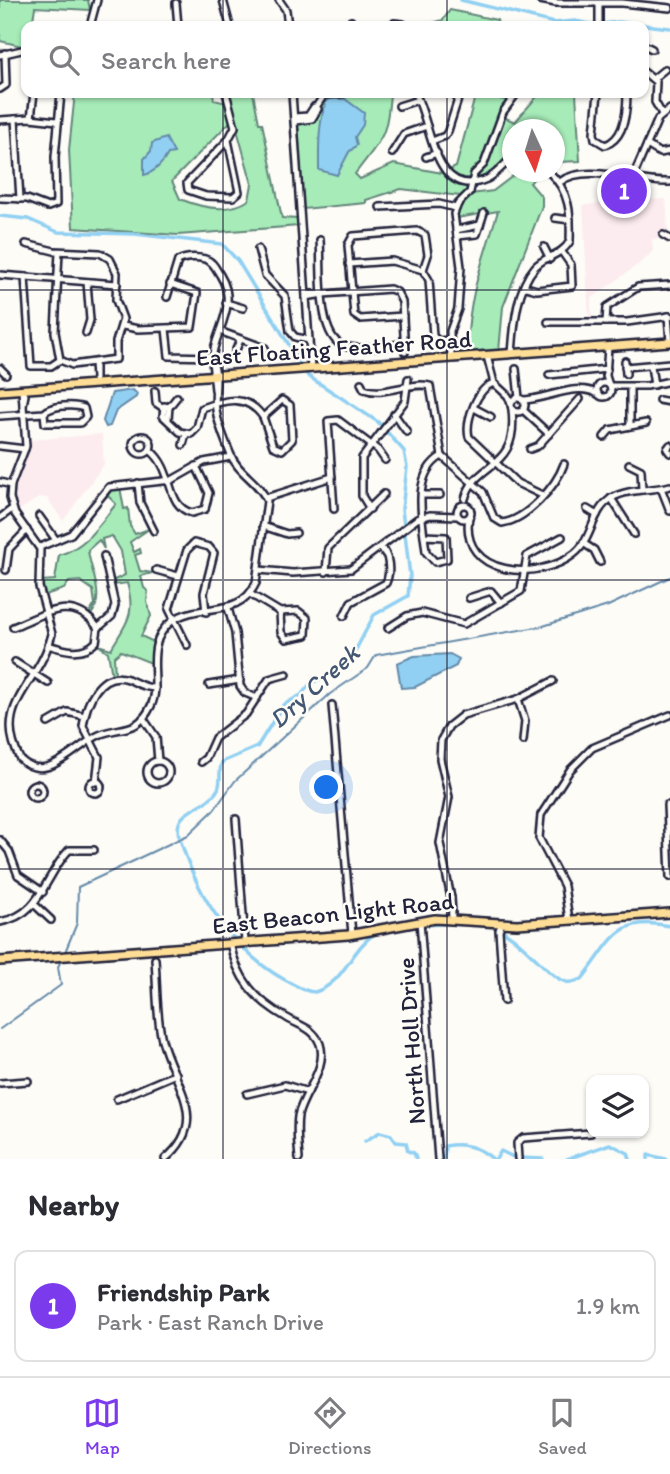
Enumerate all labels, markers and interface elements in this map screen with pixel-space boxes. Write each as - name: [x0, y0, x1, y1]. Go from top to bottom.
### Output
- search box: [21, 21, 649, 98]
- icon: search: [45, 41, 83, 79]
- text: Search here: [101, 44, 231, 76]
- north arrow: [502, 119, 565, 182]
- pin: 1: [601, 165, 647, 217]
- street label: East Floating Feather Road: [195, 324, 473, 372]
- water label: Dry Creek: [262, 636, 367, 735]
- your location: [309, 770, 343, 804]
- street label: East Beacon Light Road: [211, 886, 455, 940]
- street label: North Holl Drive: [391, 957, 431, 1125]
- map controls: [586, 1075, 649, 1138]
- button: layers: [586, 1075, 649, 1138]
- text: Nearby: [28, 1186, 119, 1223]
- text: Friendship Park: [97, 1276, 270, 1308]
- text: 1: [48, 1292, 58, 1320]
- text: 1.9 km: [576, 1292, 640, 1320]
- text: Park · East Ranch Drive: [97, 1308, 324, 1336]
- tab: Map: [83, 1394, 121, 1459]
- tab: Directions: [288, 1394, 372, 1459]
- tab: Saved: [538, 1394, 587, 1459]

